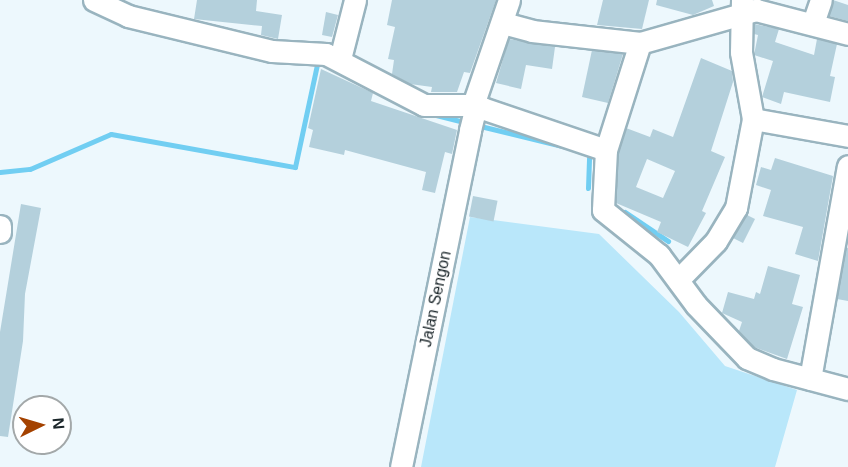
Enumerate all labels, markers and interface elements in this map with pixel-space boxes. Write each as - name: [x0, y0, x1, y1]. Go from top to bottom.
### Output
- street label: Jalan Sengon: [416, 249, 456, 349]
- north arrow: [12, 395, 72, 455]
- text: N: [49, 417, 67, 430]

